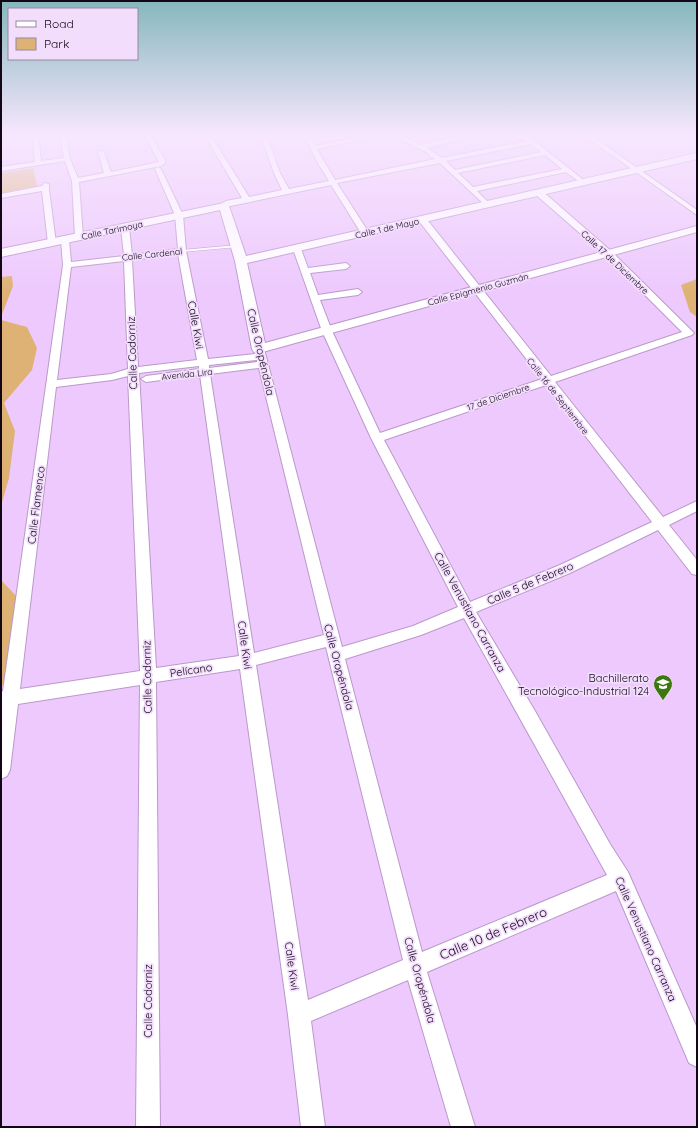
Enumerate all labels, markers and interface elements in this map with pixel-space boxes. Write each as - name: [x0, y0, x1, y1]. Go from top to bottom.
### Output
- legend: [8, 8, 138, 60]
- text: Road: [44, 16, 74, 31]
- text: Park: [44, 36, 69, 51]
- street label: Calle 1 de Mayo: [354, 215, 420, 241]
- street label: Calle Tarimoya: [80, 218, 144, 242]
- street label: Calle 17 de Diciembre: [579, 228, 651, 296]
- street label: Calle Cardenal: [121, 245, 183, 263]
- street label: Calle Epigmenio Guzmán: [426, 270, 530, 308]
- street label: Calle Kiwi: [185, 300, 207, 350]
- street label: Calle Oropéndola: [244, 307, 278, 397]
- street label: Calle Codorniz: [124, 316, 140, 390]
- street label: Calle 16 de Septiembre: [525, 355, 591, 437]
- street label: Avenida Lira: [161, 366, 213, 382]
- street label: 17 de Diciembre: [465, 381, 531, 413]
- street label: Calle Flamenco: [24, 465, 48, 545]
- street label: Calle Venustiano Carranza: [431, 550, 509, 674]
- street label: Calle 5 de Febrero: [485, 558, 576, 608]
- street label: Calle Kiwi: [235, 620, 255, 670]
- street label: Calle Oropéndola: [321, 622, 357, 712]
- street label: Calle Codorniz: [139, 640, 155, 714]
- street label: Pelícano: [169, 660, 214, 680]
- place label: Bachillerato Tecnológico-Industrial 124: [518, 671, 649, 698]
- school or university icon: Bachillerato Tecnológico-Industrial 124: [652, 673, 674, 701]
- street label: Calle Venustiano Carranza: [612, 874, 680, 1004]
- street label: Calle 10 de Febrero: [437, 903, 549, 963]
- street label: Calle Oropéndola: [401, 935, 439, 1025]
- street label: Calle Kiwi: [282, 941, 302, 991]
- street label: Calle Codorniz: [141, 964, 155, 1038]

